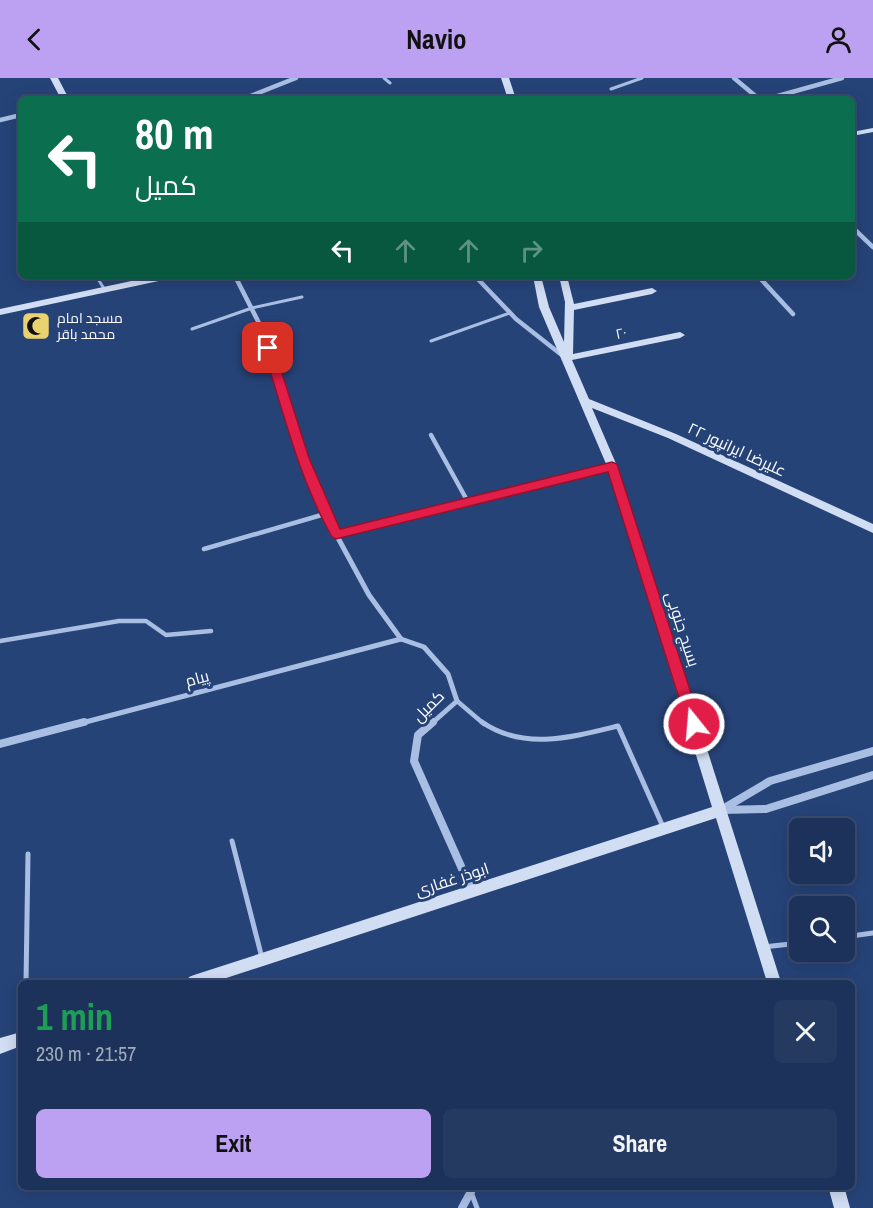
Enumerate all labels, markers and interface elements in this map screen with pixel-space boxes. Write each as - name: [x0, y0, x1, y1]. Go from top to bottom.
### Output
- text: Navio: [406, 21, 467, 57]
- icon: back: [18, 23, 51, 56]
- icon: person: [822, 23, 855, 56]
- text: 80 m: [135, 106, 214, 162]
- icon: left: [36, 120, 114, 198]
- text: کمیل: [135, 167, 197, 203]
- icon: left: [326, 234, 359, 267]
- icon: ahead: [389, 234, 422, 267]
- icon: ahead: [452, 234, 485, 267]
- icon: right: [515, 234, 548, 267]
- place label: مسجد امام محمد باقر: [56, 309, 123, 343]
- mosque icon: مسجد امام محمد باقر: [20, 310, 52, 342]
- pin: [242, 322, 293, 373]
- street label: ۲۰: [614, 323, 628, 343]
- icon: arrive: [251, 331, 284, 364]
- street label: علیرضا ایرانپور ۲۲: [684, 417, 790, 481]
- street label: بسیج جنوبی: [660, 589, 705, 670]
- street label: پیام: [183, 664, 212, 693]
- street label: کمیل: [407, 685, 449, 727]
- position arrow: [662, 692, 726, 756]
- map controls: [789, 818, 855, 962]
- button: sound: [789, 818, 855, 884]
- street label: ابوذر غفاری: [412, 857, 492, 901]
- button: search: [789, 896, 855, 962]
- text: 1 min: [36, 993, 113, 1041]
- button: close: [774, 1000, 837, 1063]
- text: 230 m · 21:57: [36, 1040, 136, 1067]
- button: Exit: [36, 1109, 431, 1178]
- button: Share: [443, 1109, 837, 1178]

